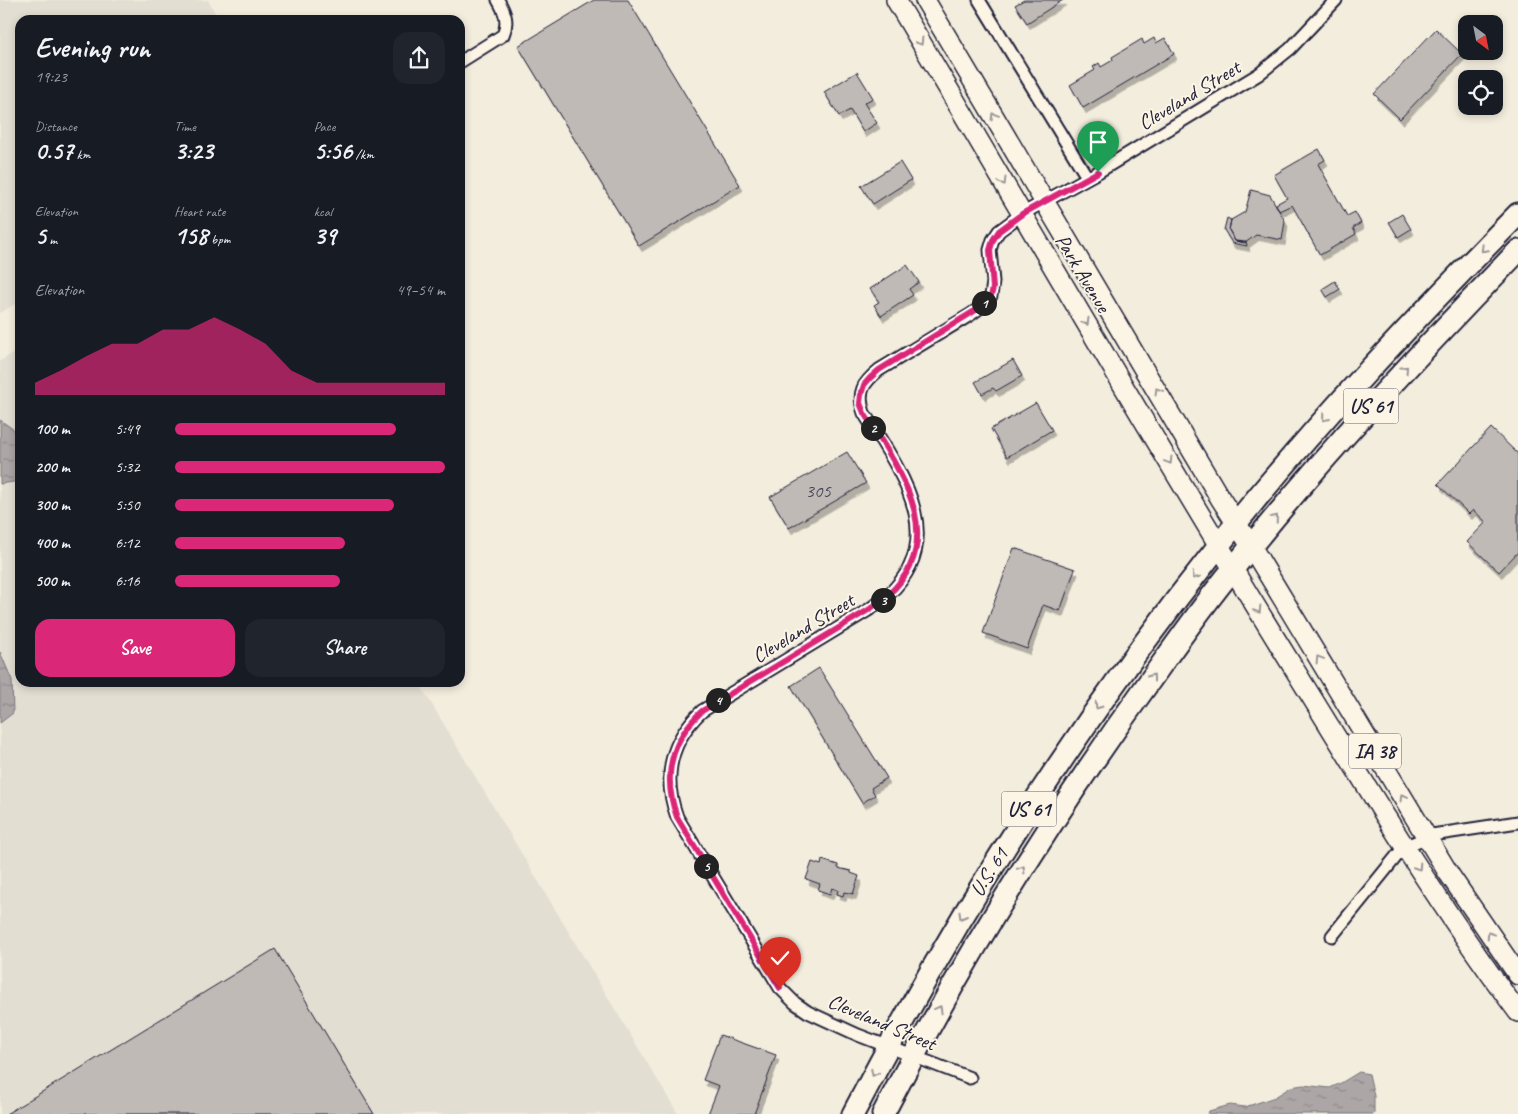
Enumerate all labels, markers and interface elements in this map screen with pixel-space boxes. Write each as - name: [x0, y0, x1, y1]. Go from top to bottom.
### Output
- north arrow: [1458, 15, 1502, 60]
- map controls: [1458, 15, 1503, 115]
- text: Evening run: [35, 30, 150, 65]
- button: share: [393, 32, 445, 84]
- one-way arrow: [914, 36, 924, 45]
- street label: Cleveland Street: [1133, 53, 1246, 136]
- text: 19:23: [35, 67, 67, 87]
- button: locate: [1458, 70, 1503, 115]
- one-way arrow: [991, 113, 1001, 122]
- text: Distance: [35, 118, 77, 135]
- text: Time: [174, 118, 196, 135]
- text: Pace: [314, 118, 335, 135]
- pin: [1077, 121, 1119, 172]
- icon: arrive: [1084, 128, 1112, 156]
- text: 0.57: [35, 135, 73, 167]
- text: 3:23: [174, 135, 213, 167]
- text: 5:56: [314, 135, 352, 167]
- text: km: [73, 146, 90, 163]
- text: /km: [352, 146, 374, 163]
- one-way arrow: [997, 176, 1007, 185]
- text: Elevation: [35, 203, 78, 220]
- text: Heart rate: [174, 203, 225, 220]
- text: kcal: [314, 203, 332, 220]
- text: 5: [35, 220, 46, 252]
- text: 158: [174, 220, 208, 252]
- text: 39: [314, 220, 336, 252]
- street label: Park Avenue: [1050, 229, 1118, 319]
- text: m: [46, 231, 57, 248]
- text: bpm: [208, 231, 230, 248]
- one-way arrow: [1481, 243, 1490, 252]
- text: Elevation: [35, 280, 84, 300]
- text: 49–54 m: [396, 280, 445, 300]
- pin: 1: [972, 290, 996, 316]
- text: 1: [981, 295, 988, 312]
- one-way arrow: [1080, 316, 1090, 325]
- one-way arrow: [1399, 366, 1408, 375]
- one-way arrow: [1154, 388, 1164, 397]
- road number: US 61: [1344, 388, 1398, 424]
- one-way arrow: [1322, 413, 1331, 422]
- pin: 2: [860, 416, 886, 440]
- text: 100 m: [35, 419, 70, 439]
- text: 5:49: [115, 419, 140, 439]
- text: 2: [870, 420, 877, 437]
- one-way arrow: [1162, 456, 1172, 465]
- text: 200 m: [35, 457, 70, 477]
- text: 5:32: [115, 457, 140, 477]
- house number: 305: [805, 479, 832, 503]
- text: 300 m: [35, 495, 70, 515]
- text: 5:50: [115, 495, 140, 515]
- one-way arrow: [1269, 515, 1278, 524]
- text: 400 m: [35, 533, 70, 553]
- text: 6:12: [115, 533, 140, 553]
- one-way arrow: [1192, 570, 1201, 580]
- text: 500 m: [35, 571, 69, 591]
- text: 6:16: [115, 571, 140, 591]
- street label: Cleveland Street: [747, 586, 860, 669]
- pin: 3: [870, 588, 896, 612]
- text: 3: [880, 592, 887, 609]
- one-way arrow: [1252, 605, 1261, 614]
- button: Save: [35, 619, 235, 677]
- button: Share: [245, 619, 445, 677]
- one-way arrow: [1316, 655, 1326, 664]
- one-way arrow: [1146, 673, 1155, 683]
- pin: 4: [706, 688, 730, 712]
- text: 4: [715, 692, 722, 709]
- one-way arrow: [1095, 701, 1104, 710]
- road number: IA 38: [1349, 734, 1401, 768]
- road number: US 61: [1002, 792, 1056, 826]
- one-way arrow: [1400, 794, 1410, 803]
- street label: U.S. 61: [964, 841, 1015, 901]
- pin: 5: [694, 854, 718, 878]
- text: 5: [703, 858, 710, 875]
- one-way arrow: [1411, 862, 1421, 871]
- one-way arrow: [1015, 866, 1025, 875]
- one-way arrow: [959, 911, 969, 920]
- one-way arrow: [1487, 931, 1496, 941]
- pin: [759, 937, 801, 988]
- icon: check: [766, 944, 794, 972]
- street label: Cleveland Street: [824, 988, 942, 1057]
- one-way arrow: [933, 1006, 943, 1015]
- one-way arrow: [870, 1068, 880, 1077]

